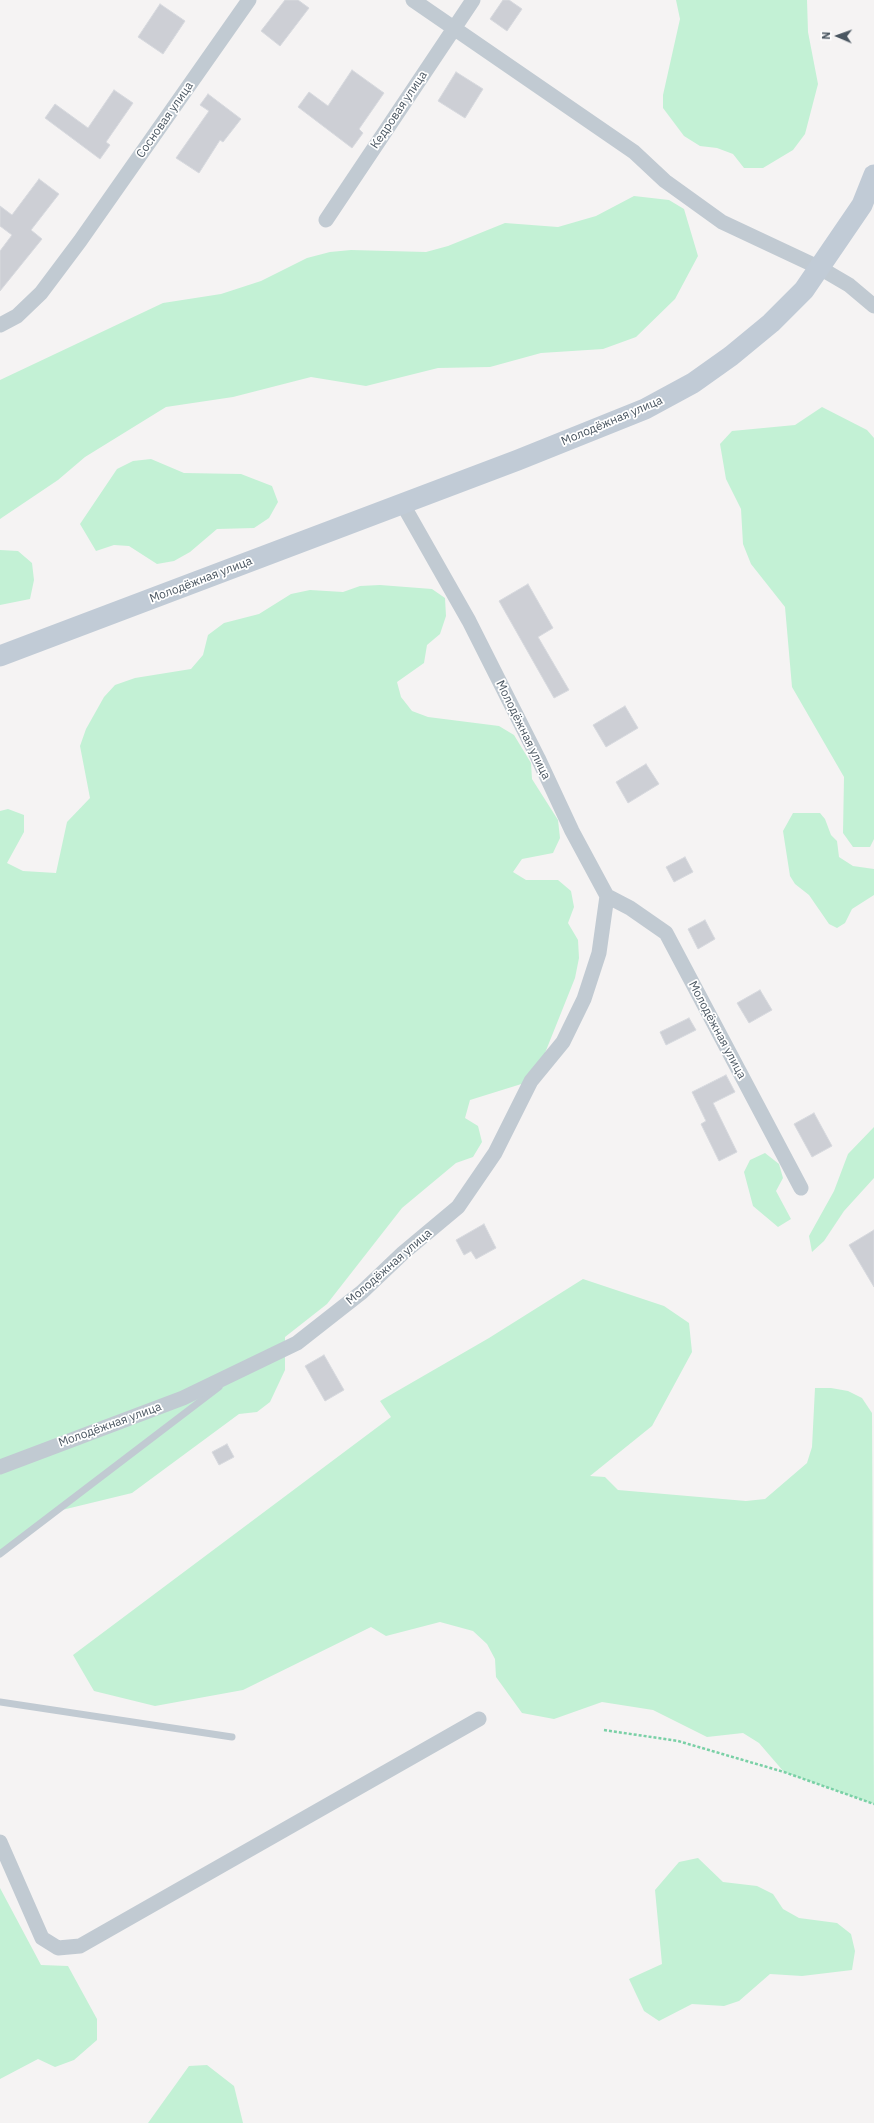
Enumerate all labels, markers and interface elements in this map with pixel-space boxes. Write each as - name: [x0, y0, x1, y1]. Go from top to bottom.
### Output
- north arrow: [818, 16, 858, 56]
- text: N: [819, 31, 833, 40]
- street label: Кедровая улица: [368, 68, 430, 152]
- street label: Сосновая улица: [133, 79, 197, 161]
- street label: Молодёжная улица: [559, 393, 665, 449]
- street label: Молодёжная улица: [148, 554, 254, 606]
- street label: Молодёжная улица: [493, 678, 553, 782]
- street label: Молодёжная улица: [685, 979, 749, 1081]
- street label: Молодёжная улица: [343, 1226, 435, 1308]
- street label: Молодёжная улица: [56, 1400, 164, 1450]

